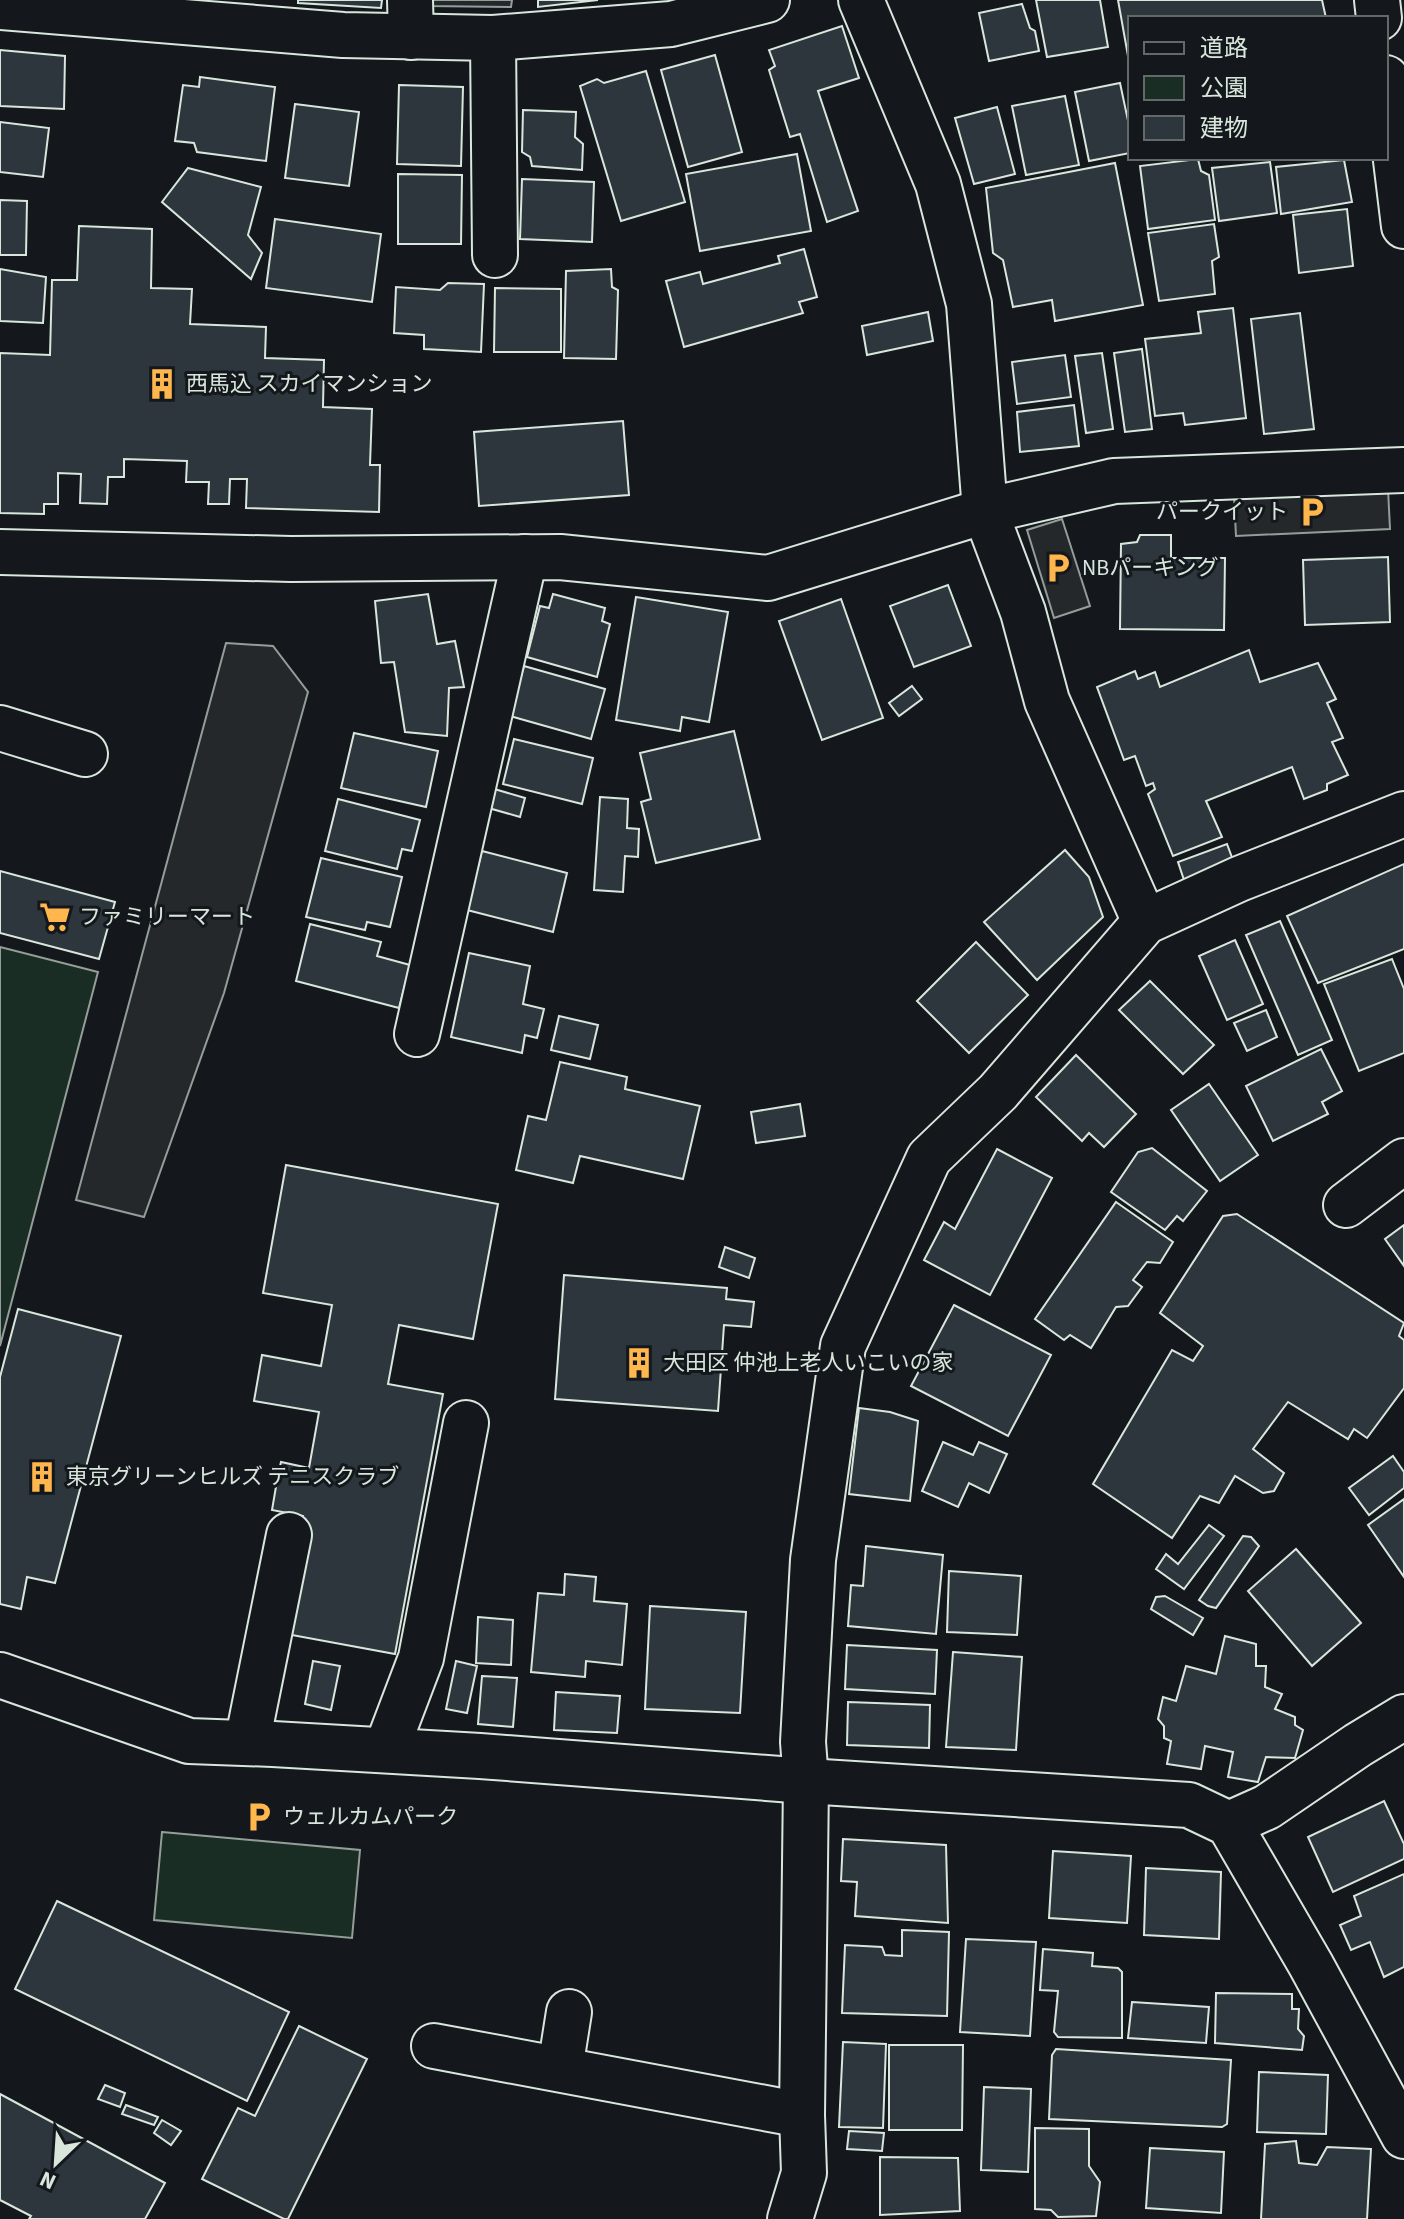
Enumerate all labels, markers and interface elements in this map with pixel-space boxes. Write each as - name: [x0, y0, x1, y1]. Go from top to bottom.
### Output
- legend: [1128, 16, 1388, 160]
- text: 道路: [1200, 31, 1248, 66]
- text: 公園: [1200, 71, 1248, 106]
- text: 建物: [1200, 111, 1248, 146]
- building icon: 西馬込 スカイマンション: [145, 367, 179, 401]
- place label: 西馬込 スカイマンション: [186, 368, 432, 400]
- parking icon: パークイット: [1295, 495, 1329, 529]
- place label: パークイット: [1156, 496, 1288, 528]
- parking icon: NBパーキング: [1041, 551, 1075, 585]
- place label: NBパーキング: [1082, 552, 1219, 584]
- supermarket icon: ファミリーマート: [38, 900, 72, 934]
- place label: ファミリーマート: [79, 901, 255, 933]
- building icon: 大田区 仲池上老人いこいの家: [622, 1346, 656, 1380]
- place label: 大田区 仲池上老人いこいの家: [663, 1347, 953, 1379]
- building icon: 東京グリーンヒルズ テニスクラブ: [25, 1460, 59, 1494]
- place label: 東京グリーンヒルズ テニスクラブ: [66, 1461, 399, 1493]
- parking icon: ウェルカムパーク: [242, 1800, 276, 1834]
- place label: ウェルカムパーク: [283, 1801, 458, 1833]
- north arrow: [16, 2123, 96, 2203]
- text: N: [35, 2163, 61, 2198]

